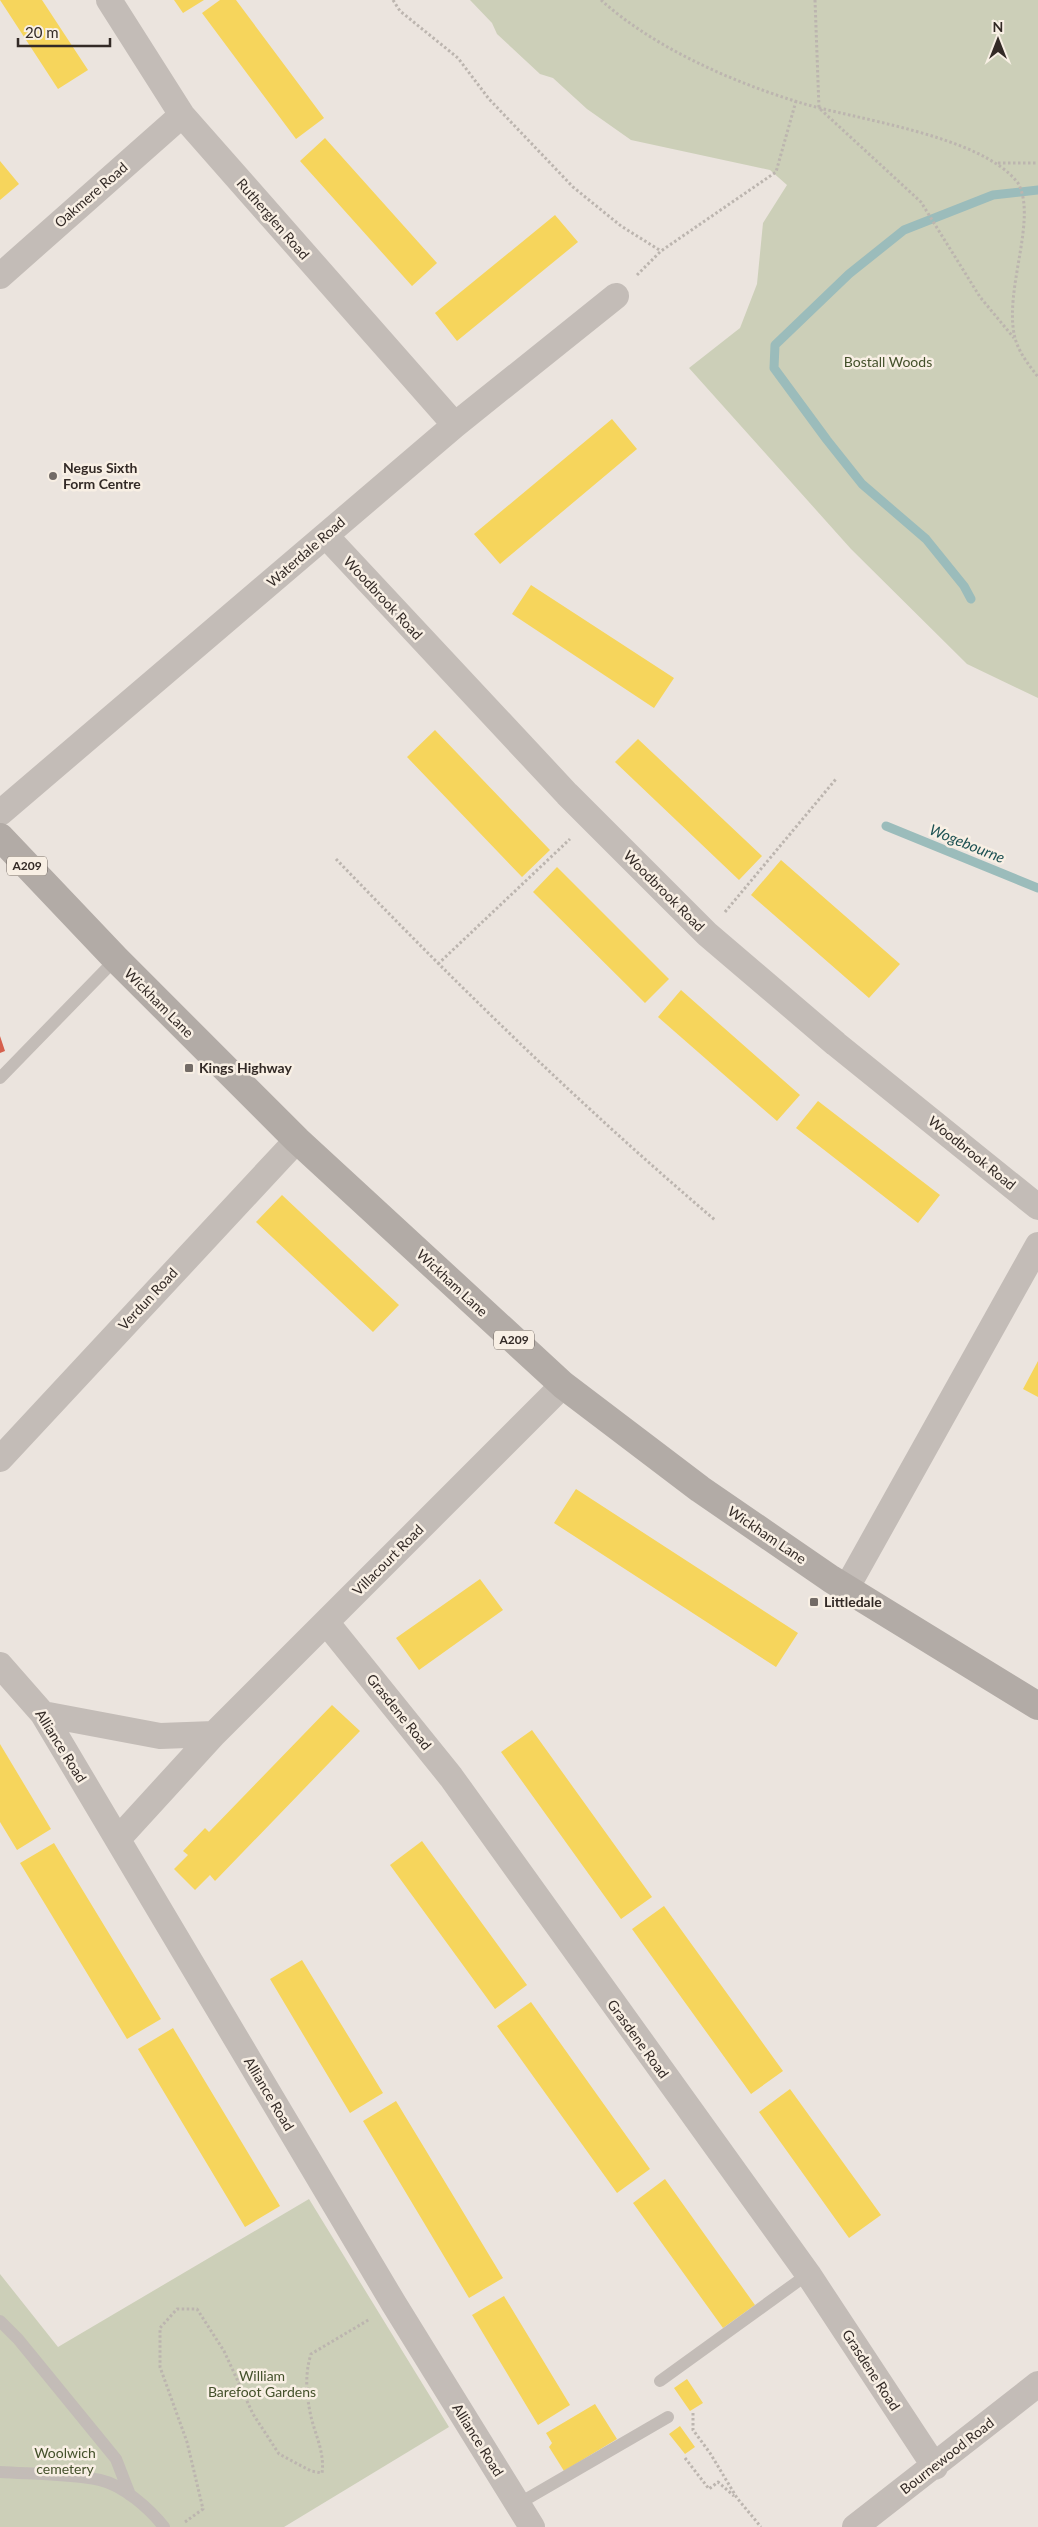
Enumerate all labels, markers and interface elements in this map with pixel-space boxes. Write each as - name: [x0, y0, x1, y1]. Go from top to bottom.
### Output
- scale bar: [18, 15, 110, 47]
- north arrow: [973, 15, 1023, 65]
- text: N: [993, 18, 1003, 35]
- text: 20 m: [25, 23, 59, 41]
- street label: Oakmere Road: [51, 158, 131, 231]
- street label: Rutherglen Road: [234, 175, 313, 263]
- park label: Bostall Woods: [844, 353, 932, 370]
- place label: Negus Sixth Form Centre: [63, 459, 141, 492]
- marker: Negus Sixth Form Centre: [47, 470, 59, 482]
- street label: Waterdale Road: [263, 513, 348, 590]
- street label: Woodbrook Road: [340, 552, 426, 643]
- water label: Wogebourne: [927, 820, 1008, 866]
- street label: Woodbrook Road: [620, 847, 708, 935]
- road number: A209: [7, 856, 47, 876]
- street label: Wickham Lane: [121, 965, 197, 1041]
- place label: Kings Highway: [199, 1059, 293, 1076]
- marker: Kings Highway: [183, 1062, 195, 1074]
- street label: Woodbrook Road: [925, 1112, 1020, 1193]
- street label: Wickham Lane: [413, 1245, 491, 1320]
- street label: Verdun Road: [115, 1264, 181, 1333]
- road number: A209: [494, 1330, 534, 1350]
- street label: Wickham Lane: [725, 1502, 810, 1567]
- street label: Villacourt Road: [349, 1521, 427, 1599]
- place label: Littledale: [824, 1593, 882, 1610]
- marker: Littledale: [808, 1596, 820, 1608]
- street label: Grasdene Road: [363, 1670, 435, 1753]
- street label: Alliance Road: [32, 1706, 91, 1785]
- street label: Grasdene Road: [604, 1996, 673, 2081]
- street label: Alliance Road: [241, 2054, 298, 2134]
- street label: Grasdene Road: [839, 2326, 904, 2413]
- park label: William Barefoot Gardens: [208, 2367, 316, 2400]
- street label: Alliance Road: [449, 2400, 508, 2479]
- street label: Bournewood Road: [896, 2414, 997, 2497]
- park label: Woolwich cemetery: [34, 2444, 96, 2477]

